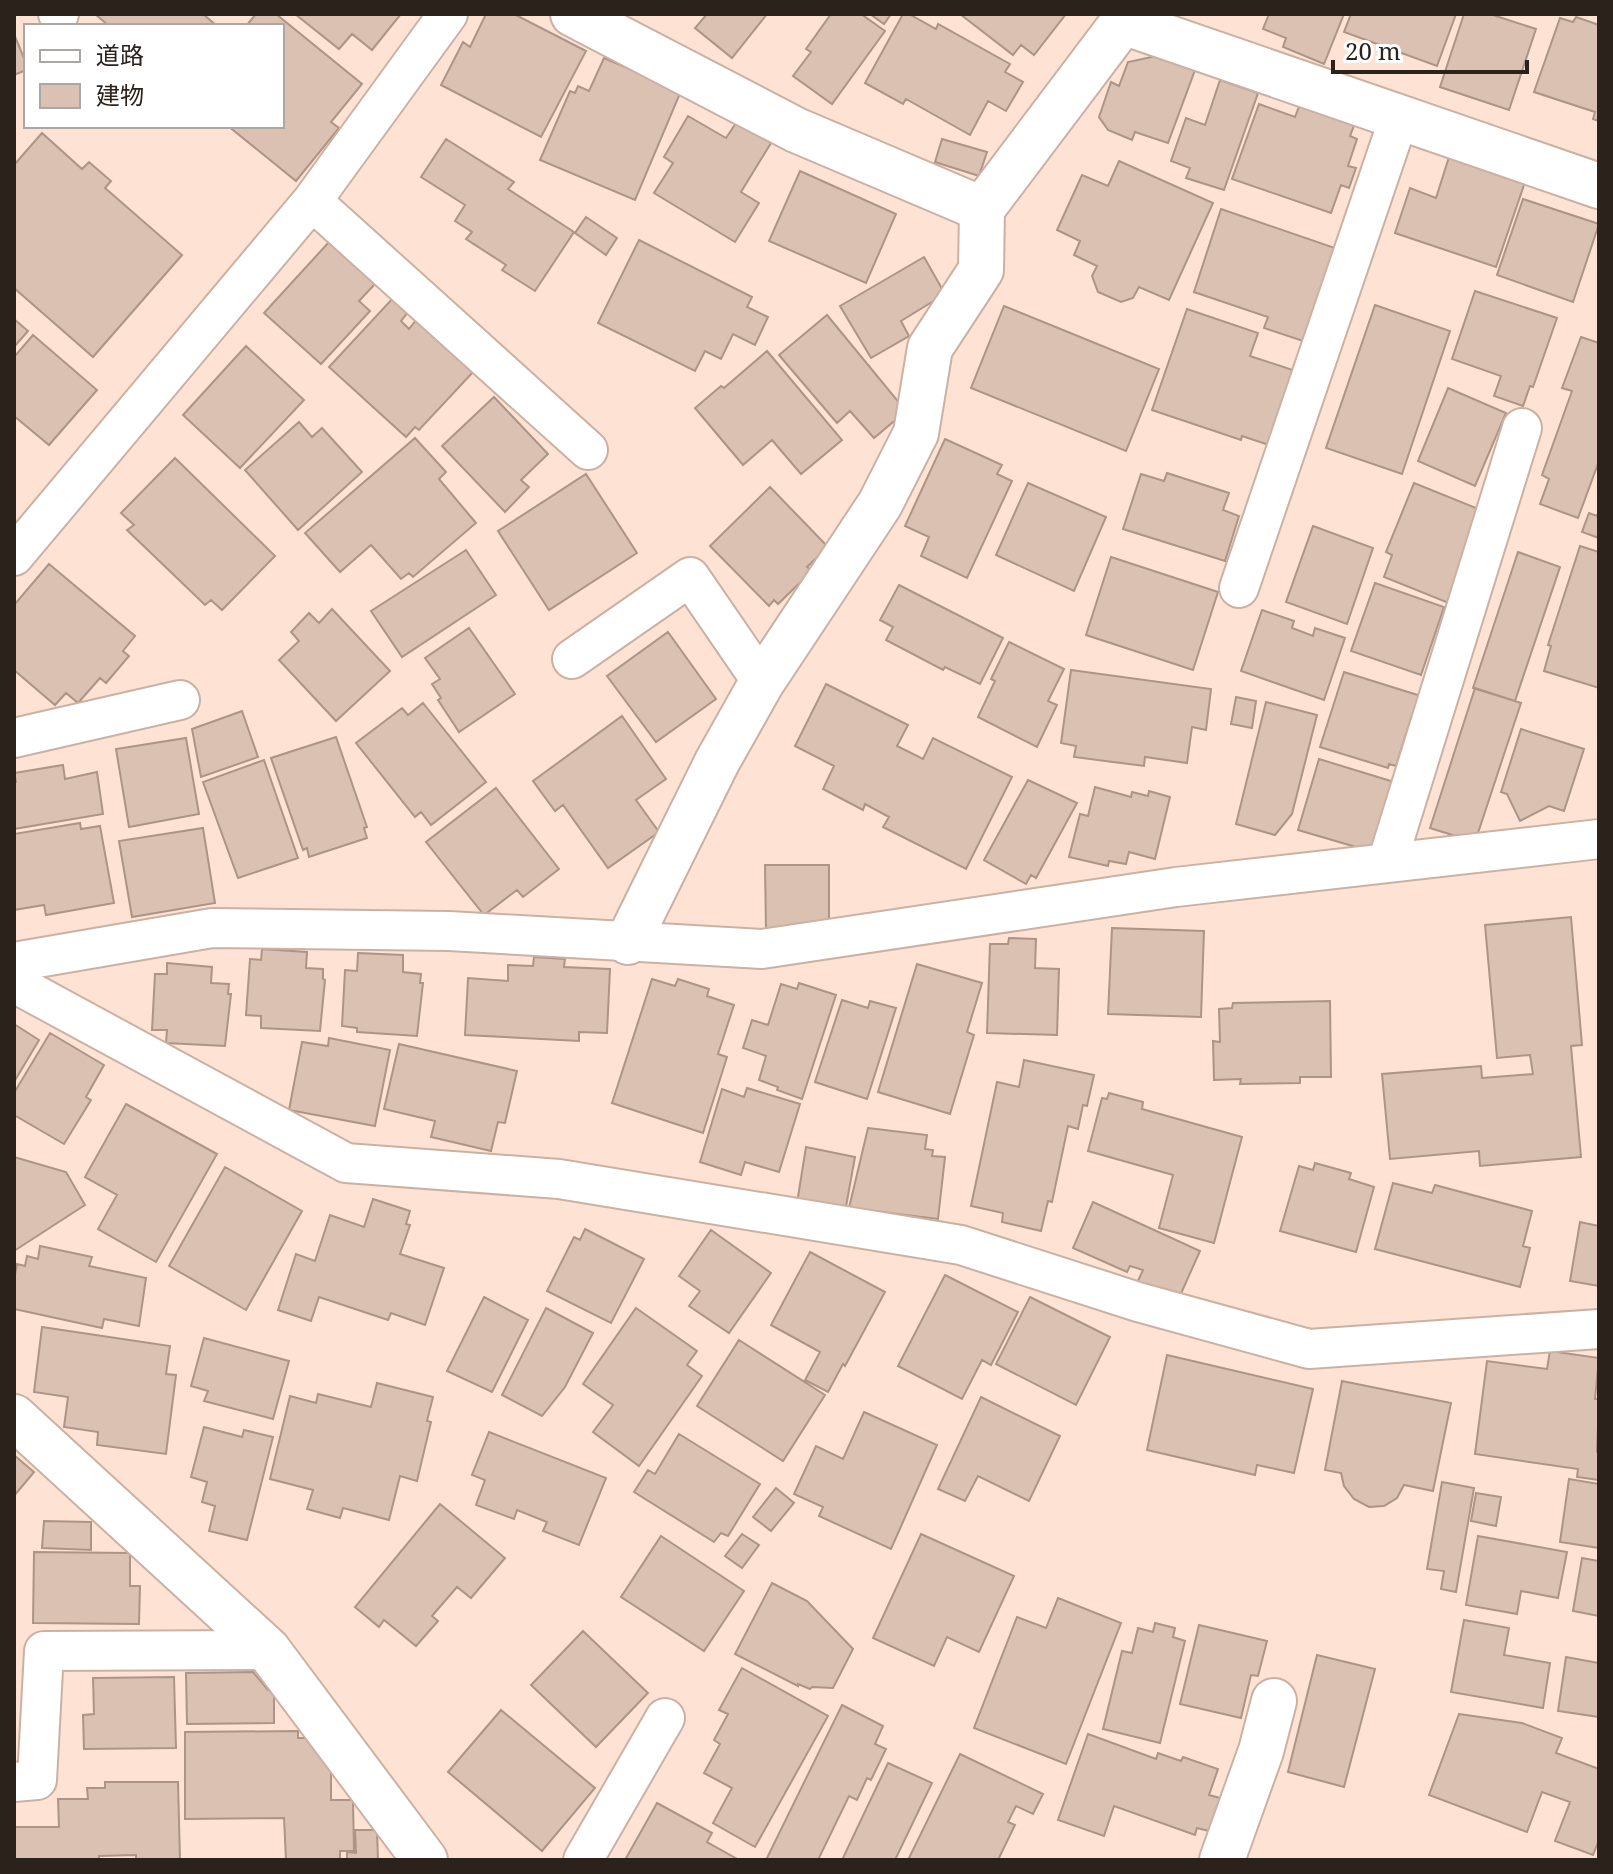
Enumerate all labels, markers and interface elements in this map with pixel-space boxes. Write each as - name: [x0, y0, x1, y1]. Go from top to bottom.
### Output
- legend: [24, 24, 284, 128]
- scale bar: [1333, 24, 1527, 74]
- text: 20 m: [1345, 34, 1401, 67]
- text: 道路: [96, 38, 144, 71]
- text: 建物: [96, 78, 144, 111]

